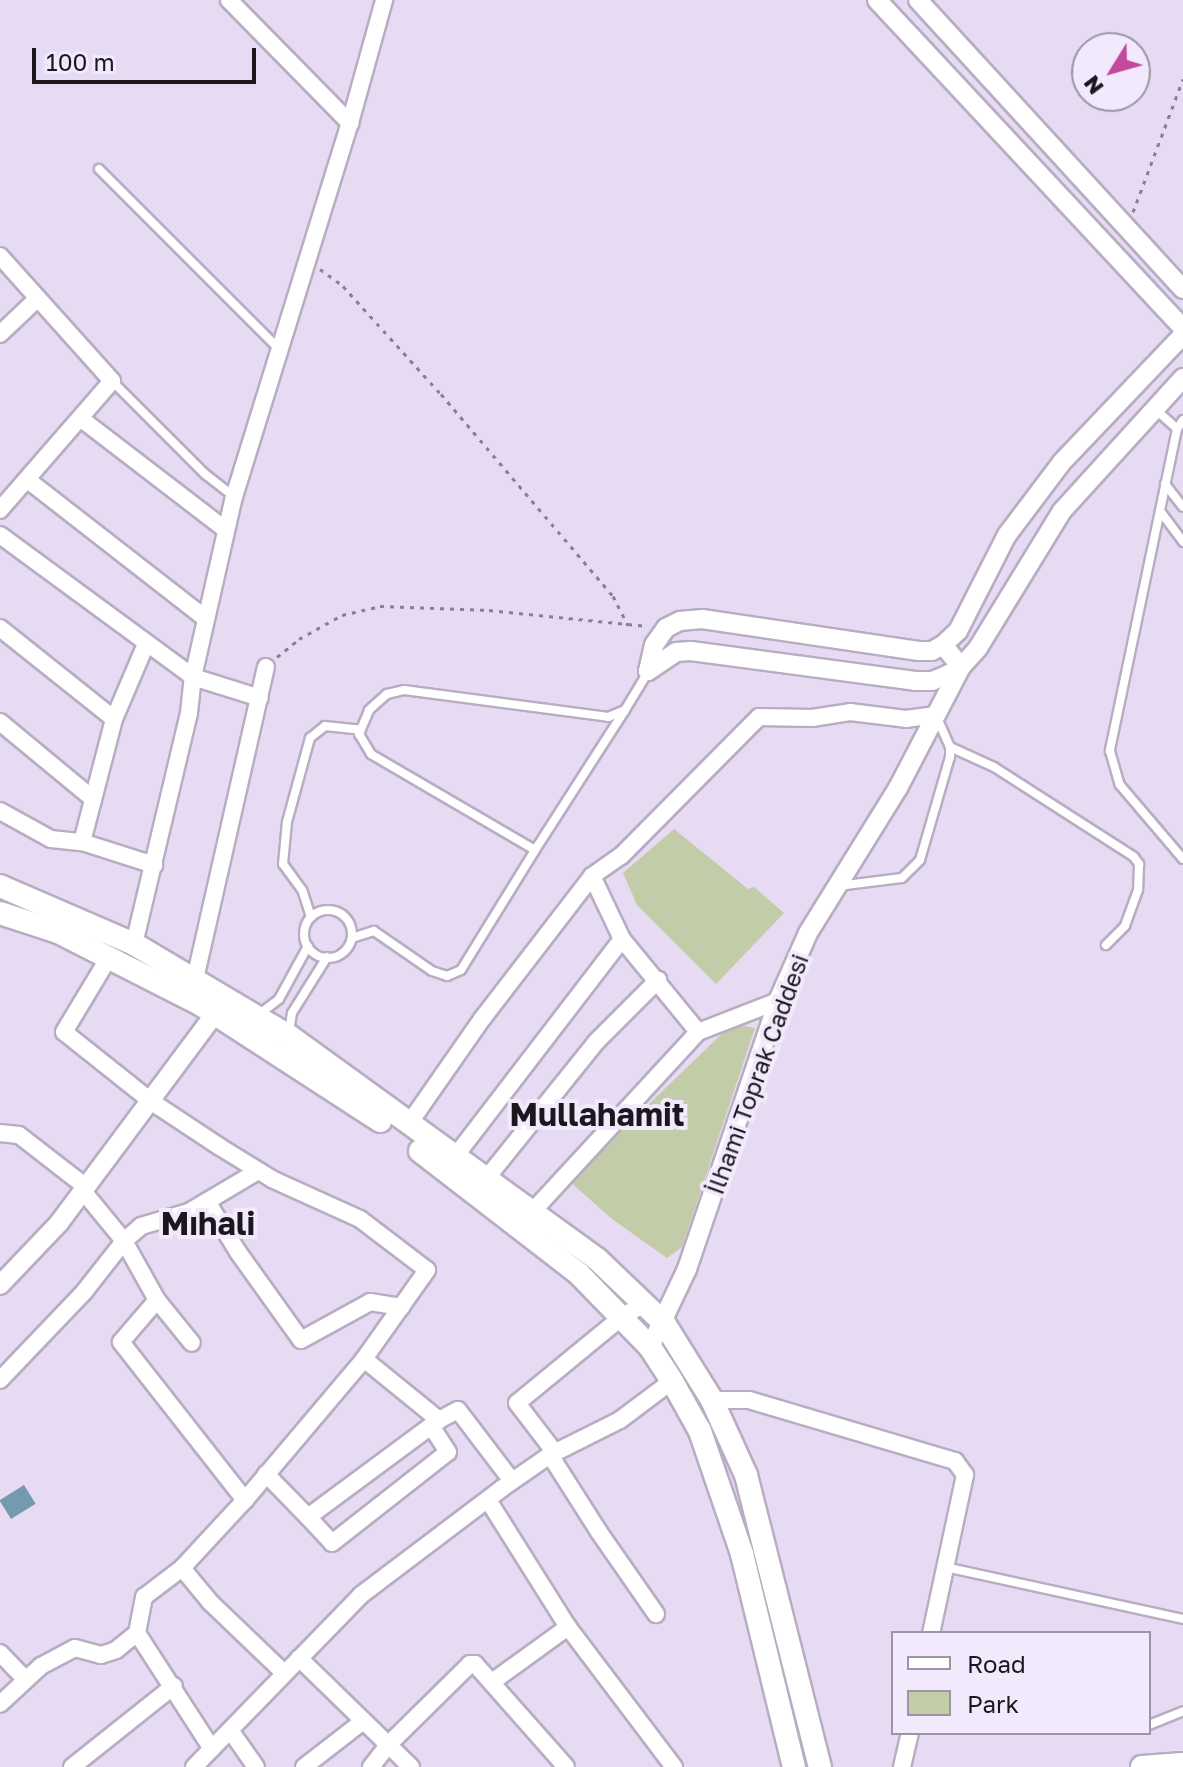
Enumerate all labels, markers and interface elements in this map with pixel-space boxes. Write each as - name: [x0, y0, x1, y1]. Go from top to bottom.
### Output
- scale bar: [36, 32, 260, 82]
- north arrow: [1071, 32, 1151, 112]
- text: 100 m: [46, 47, 115, 76]
- text: N: [1077, 71, 1109, 100]
- street label: İlhami Toprak Caddesi: [700, 950, 814, 1198]
- district label: Mullahamit: [509, 1095, 685, 1133]
- district label: Mıhali: [161, 1204, 255, 1242]
- legend: [891, 1631, 1151, 1735]
- text: Road: [967, 1649, 1026, 1678]
- text: Park: [967, 1689, 1019, 1718]

